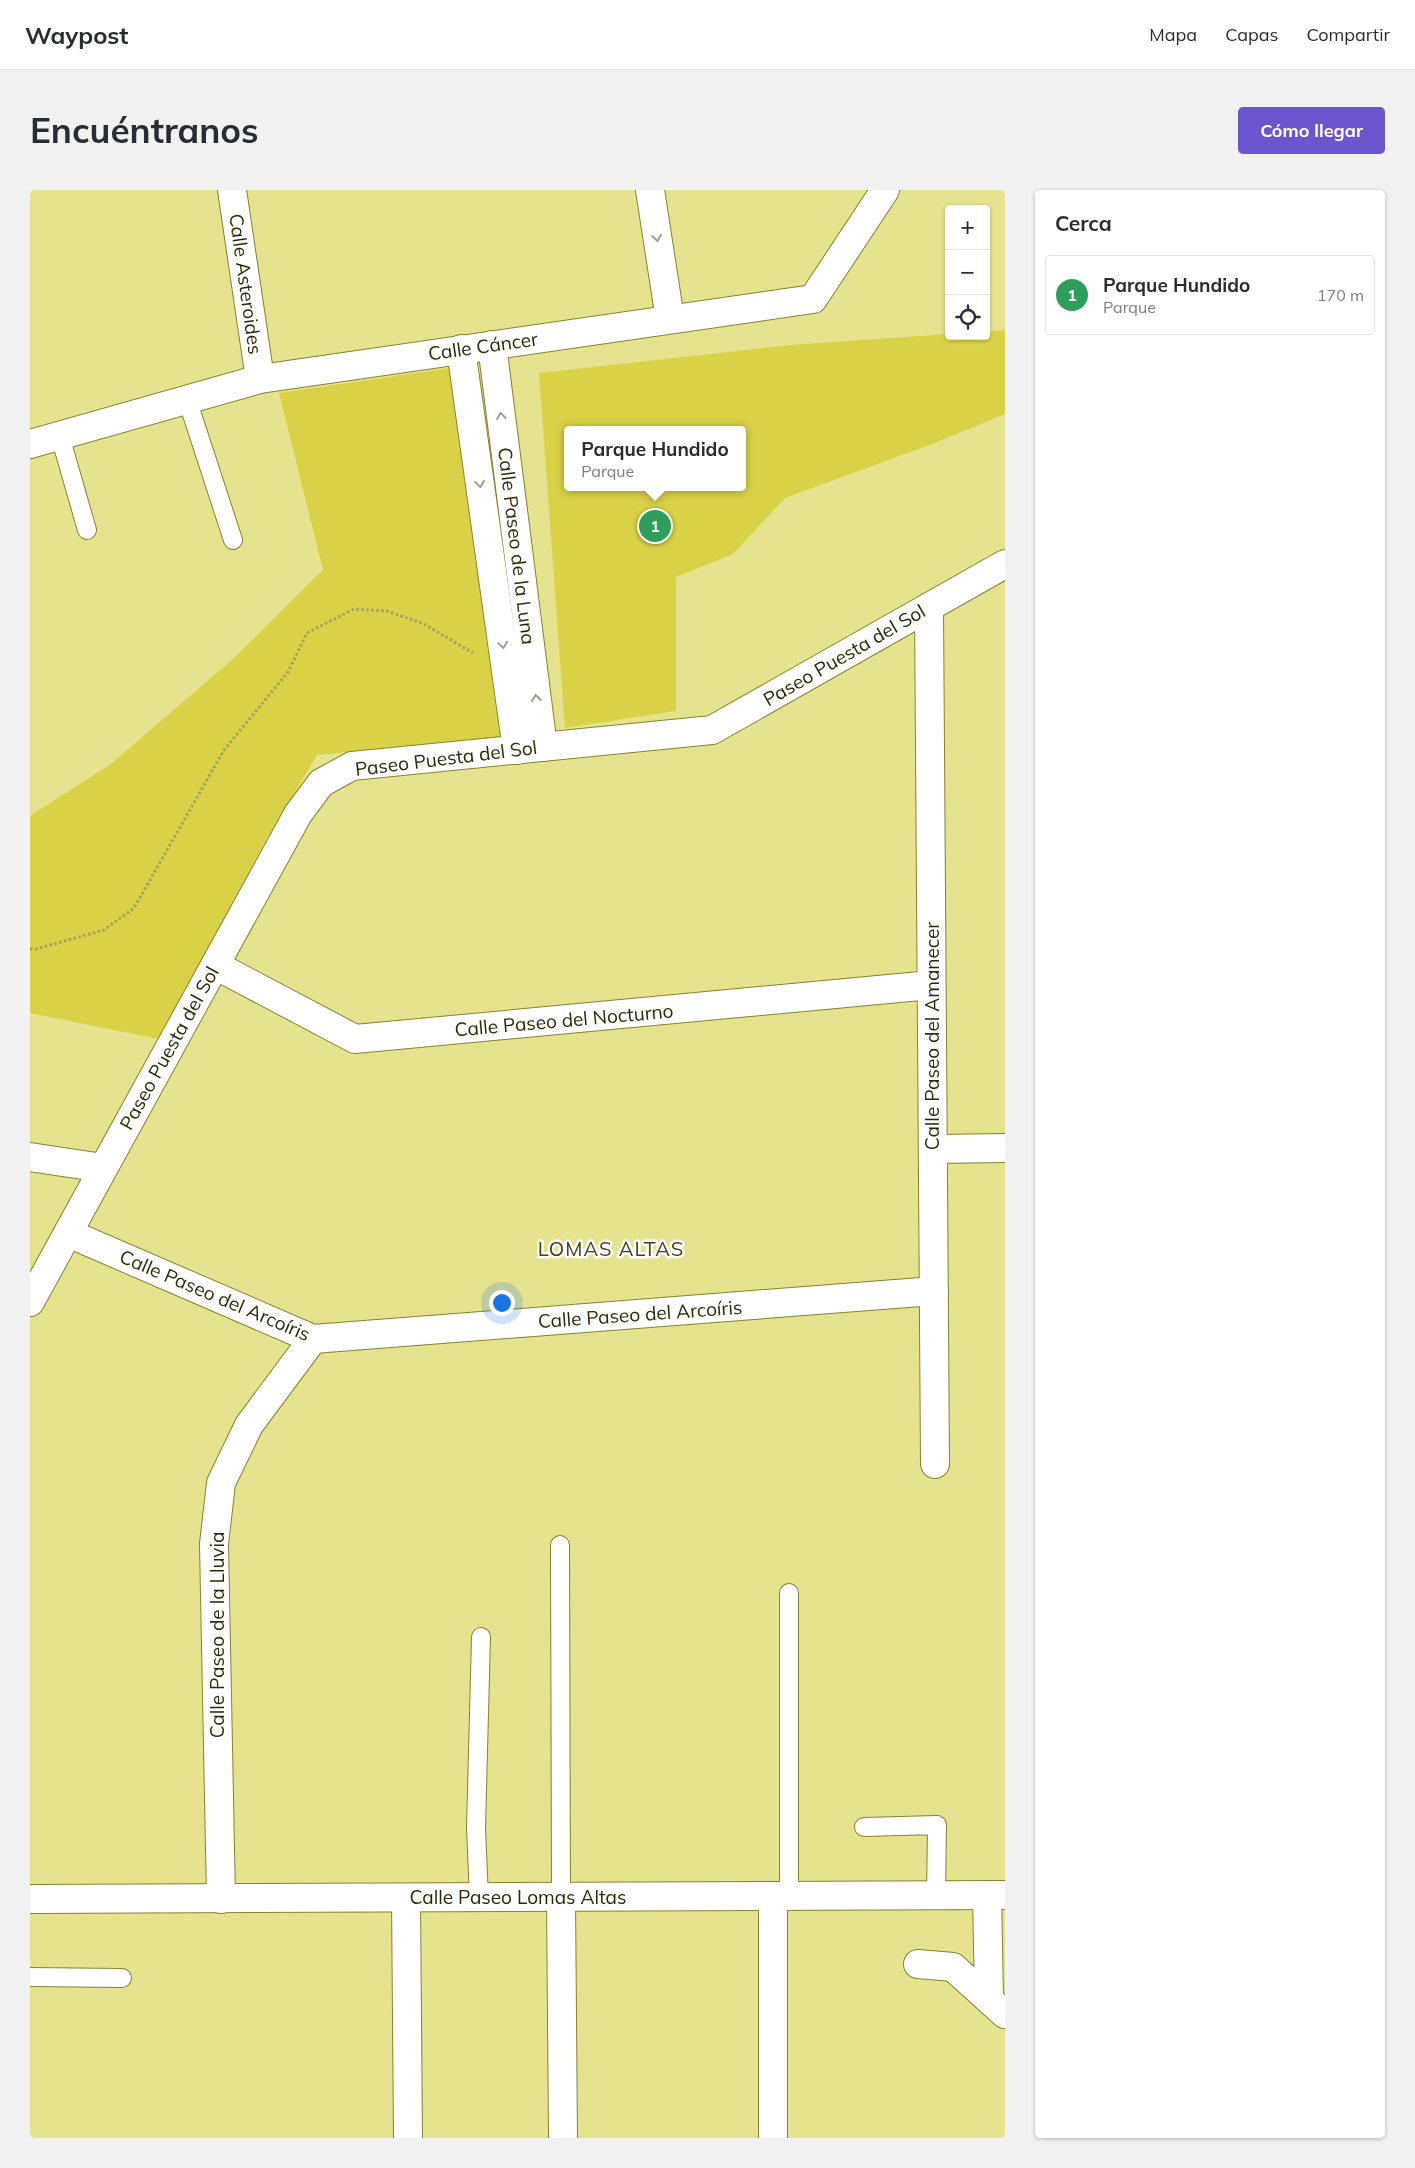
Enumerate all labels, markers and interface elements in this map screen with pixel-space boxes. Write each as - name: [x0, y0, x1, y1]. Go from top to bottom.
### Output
- text: Waypost: [25, 20, 128, 50]
- text: Mapa: [1149, 23, 1197, 46]
- text: Capas: [1225, 23, 1279, 46]
- text: Compartir: [1307, 23, 1390, 46]
- button: Cómo llegar: [1238, 107, 1385, 154]
- text: Encuéntranos: [30, 108, 259, 152]
- map controls: [945, 205, 990, 340]
- button: +: [945, 205, 990, 250]
- text: Cerca: [1055, 210, 1112, 236]
- street label: Calle Asteroides: [224, 212, 268, 356]
- one-way arrow: [652, 234, 662, 243]
- button: −: [945, 250, 990, 295]
- text: Parque Hundido: [1103, 273, 1250, 297]
- text: 1: [1067, 285, 1077, 305]
- text: 170 m: [1317, 285, 1364, 305]
- button: locate: [945, 295, 990, 340]
- text: Parque: [1103, 297, 1156, 317]
- street label: Calle Cáncer: [427, 326, 539, 366]
- one-way arrow: [496, 411, 507, 419]
- popup: [564, 426, 746, 491]
- text: Parque Hundido: [581, 437, 729, 461]
- street label: Calle Paseo de la Luna: [493, 446, 541, 646]
- text: Parque: [581, 461, 634, 481]
- one-way arrow: [474, 481, 485, 489]
- pin: 1: [639, 507, 671, 545]
- street label: Paseo Puesta del Sol: [759, 599, 929, 711]
- one-way arrow: [497, 641, 507, 650]
- one-way arrow: [532, 694, 542, 703]
- street label: Paseo Puesta del Sol: [354, 735, 538, 781]
- street label: Calle Paseo del Amanecer: [920, 922, 944, 1150]
- street label: Paseo Puesta del Sol: [114, 962, 224, 1134]
- street label: Calle Paseo del Nocturno: [454, 998, 674, 1042]
- district label: LOMAS ALTAS: [538, 1236, 684, 1261]
- street label: Calle Paseo del Arcoíris: [116, 1244, 314, 1346]
- your location: [489, 1290, 515, 1316]
- street label: Calle Paseo del Arcoíris: [537, 1295, 743, 1333]
- street label: Calle Paseo de la Lluvia: [205, 1532, 229, 1738]
- street label: Calle Paseo Lomas Altas: [410, 1885, 626, 1909]

